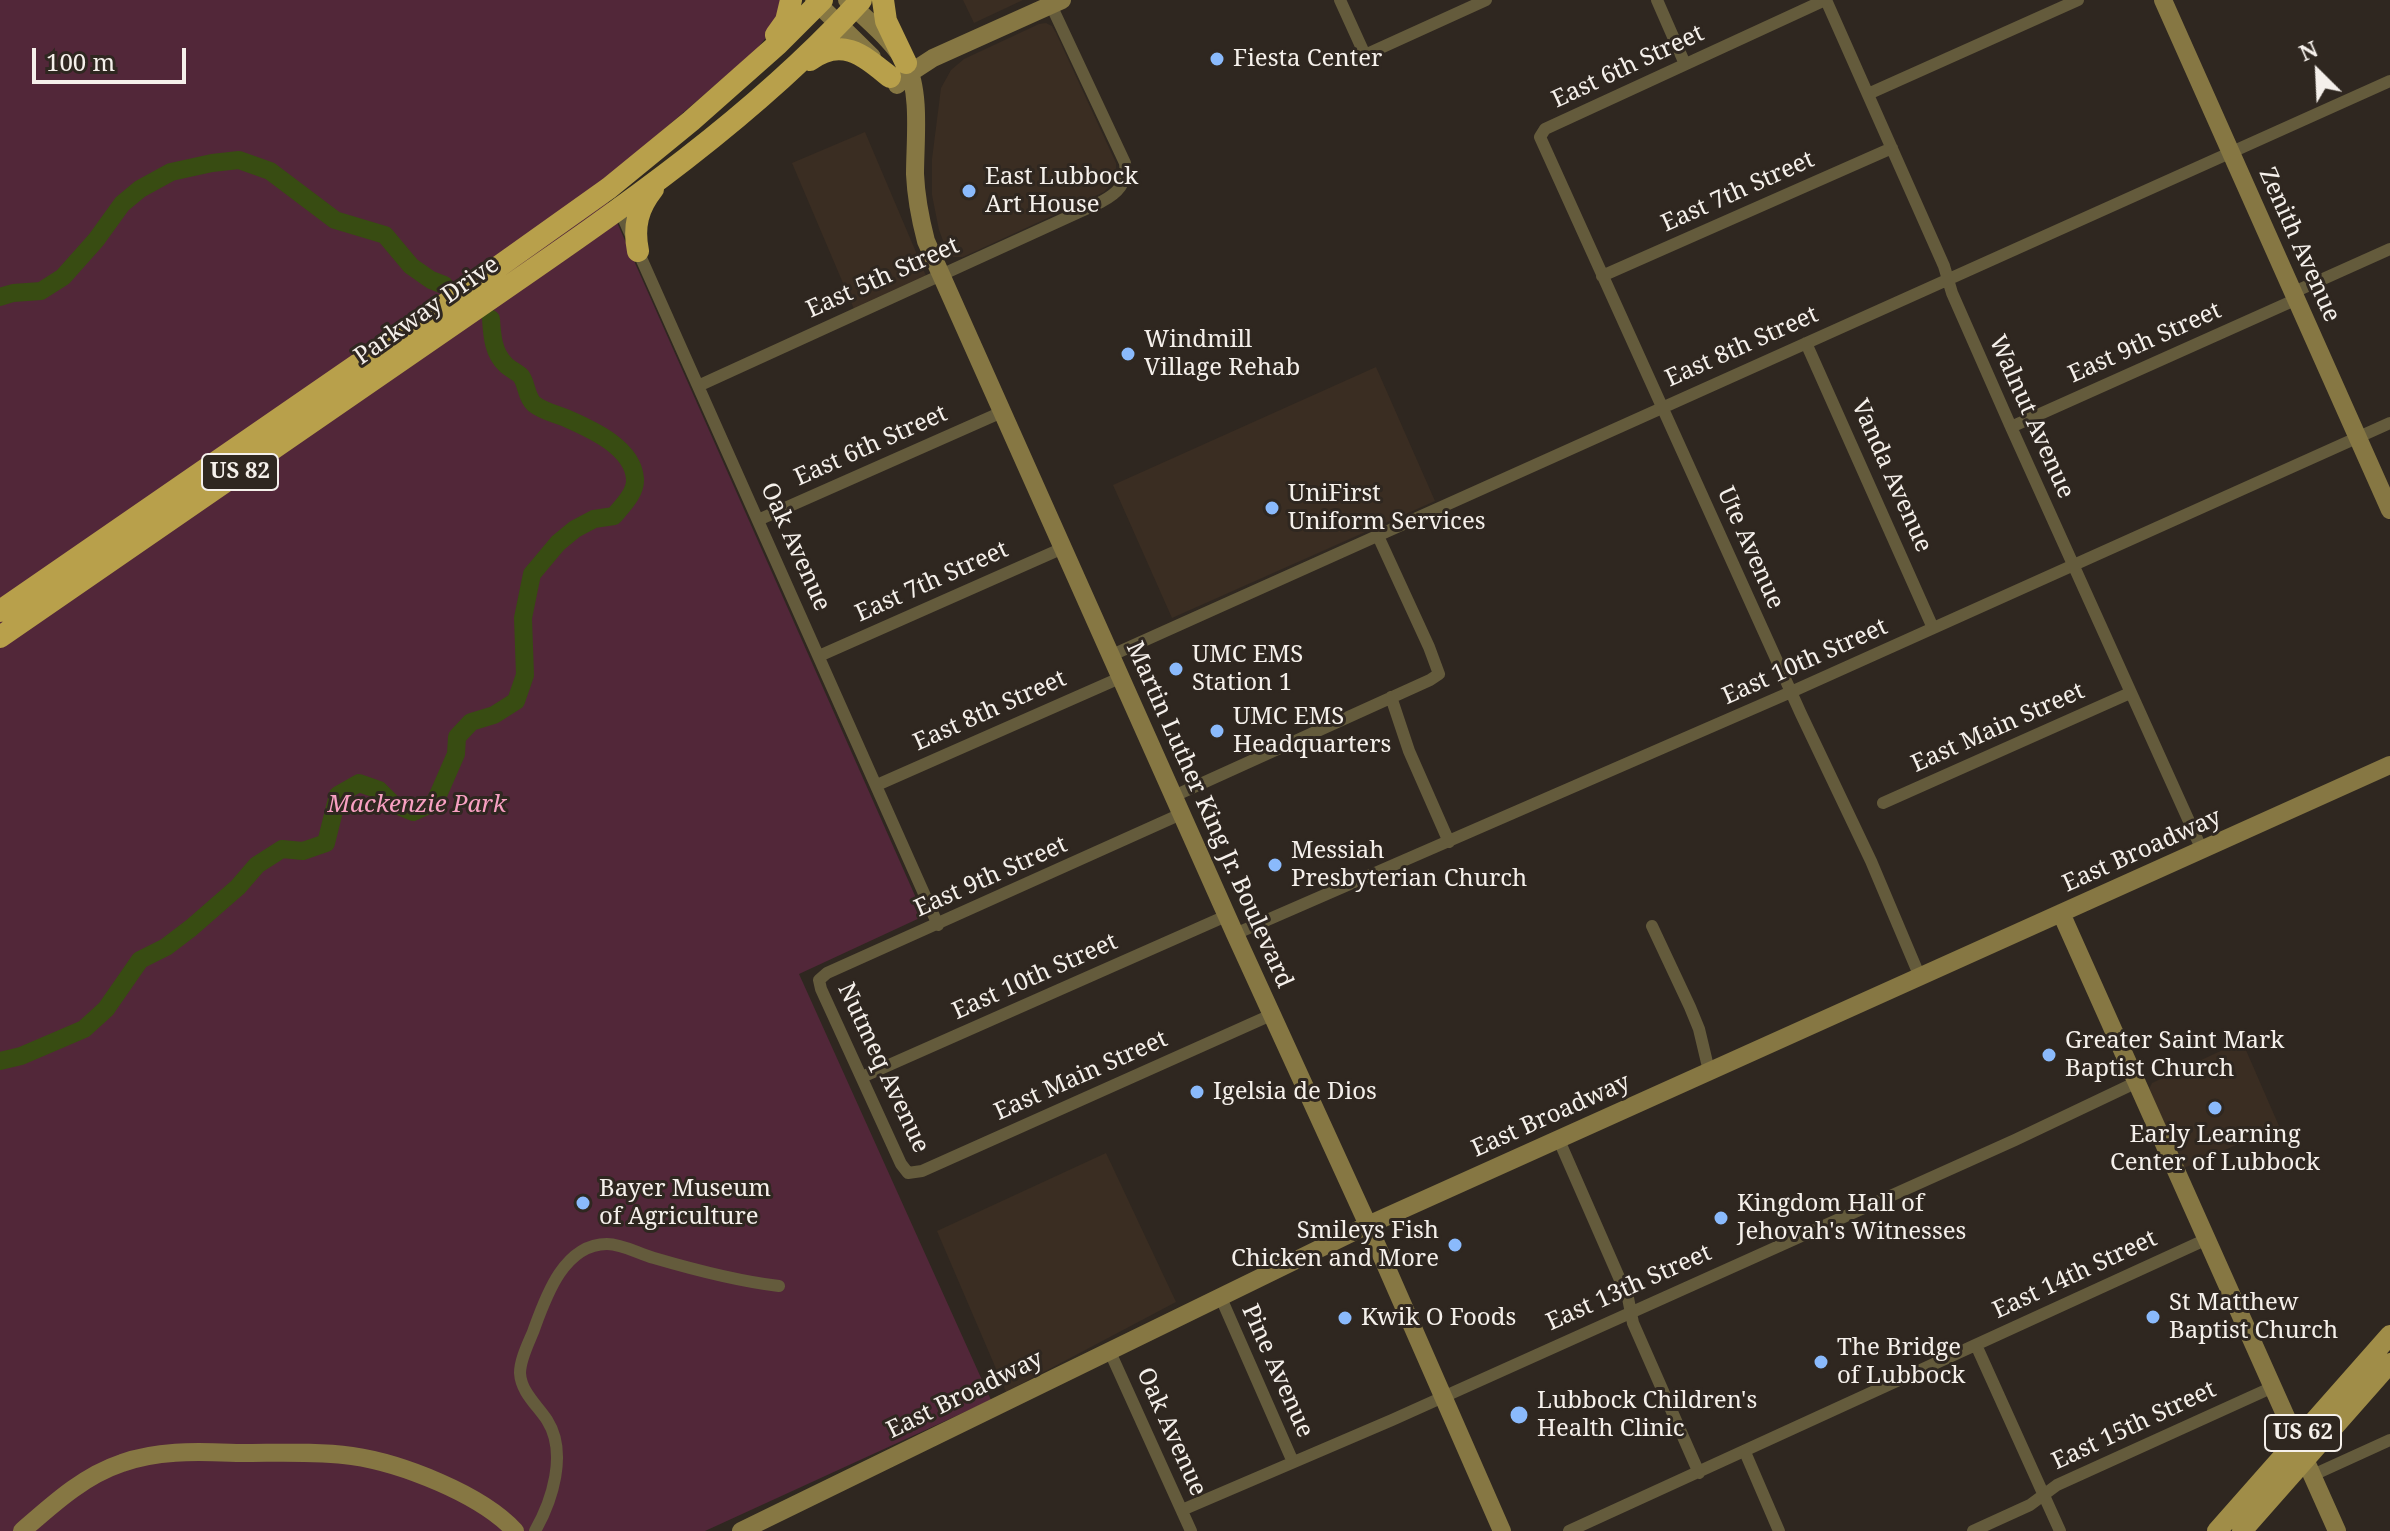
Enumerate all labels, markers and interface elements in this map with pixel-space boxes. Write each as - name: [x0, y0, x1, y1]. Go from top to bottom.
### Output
- street label: East 6th Street: [1547, 19, 1709, 115]
- scale bar: [36, 32, 190, 82]
- north arrow: [2278, 32, 2358, 112]
- text: N: [2294, 33, 2322, 67]
- text: 100 m: [46, 45, 115, 78]
- place label: Fiesta Center: [1233, 45, 1382, 73]
- marker: Fiesta Center: [1208, 50, 1226, 68]
- street label: East 7th Street: [1657, 145, 1819, 239]
- place label: East Lubbock Art House: [985, 163, 1138, 219]
- street label: Zenith Avenue: [2252, 163, 2346, 327]
- marker: East Lubbock Art House: [960, 182, 978, 200]
- street label: East 5th Street: [802, 231, 964, 325]
- street label: Parkway Drive: [349, 250, 505, 372]
- street label: East 9th Street: [2064, 296, 2226, 390]
- street label: East 8th Street: [1661, 300, 1823, 394]
- place label: Windmill Village Rehab: [1144, 326, 1300, 382]
- street label: Walnut Avenue: [1982, 331, 2080, 503]
- marker: Windmill Village Rehab: [1119, 345, 1137, 363]
- street label: Vanda Avenue: [1844, 395, 1938, 557]
- street label: East 6th Street: [790, 399, 952, 493]
- road number: US 82: [202, 454, 278, 490]
- street label: Oak Avenue: [754, 478, 836, 616]
- place label: UniFirst Uniform Services: [1288, 480, 1486, 536]
- street label: Ute Avenue: [1710, 483, 1790, 613]
- marker: UniFirst Uniform Services: [1263, 499, 1281, 517]
- street label: East 7th Street: [851, 535, 1013, 629]
- street label: East 10th Street: [1718, 613, 1892, 711]
- street label: Martin Luther King Jr. Boulevard: [1119, 637, 1299, 993]
- place label: UMC EMS Station 1: [1192, 641, 1303, 697]
- marker: UMC EMS Station 1: [1167, 660, 1185, 678]
- street label: East 8th Street: [909, 664, 1071, 758]
- street label: East Main Street: [1907, 677, 2089, 779]
- place label: UMC EMS Headquarters: [1233, 703, 1391, 759]
- marker: UMC EMS Headquarters: [1208, 722, 1226, 740]
- park label: Mackenzie Park: [328, 791, 506, 819]
- street label: East Broadway: [2058, 803, 2226, 899]
- street label: East 9th Street: [910, 830, 1072, 924]
- place label: Messiah Presbyterian Church: [1291, 837, 1527, 893]
- marker: Messiah Presbyterian Church: [1266, 856, 1284, 874]
- street label: East 10th Street: [948, 928, 1122, 1026]
- street label: Nutmeq Avenue: [831, 978, 935, 1158]
- street label: East Main Street: [990, 1025, 1172, 1127]
- place label: Greater Saint Mark Baptist Church: [2065, 1027, 2284, 1083]
- marker: Greater Saint Mark Baptist Church: [2040, 1046, 2058, 1064]
- street label: East Broadway: [1467, 1068, 1635, 1164]
- place label: Igelsia de Dios: [1213, 1078, 1377, 1106]
- marker: Igelsia de Dios: [1188, 1083, 1206, 1101]
- marker: Early Learning Center of Lubbock: [2206, 1099, 2224, 1117]
- place label: Early Learning Center of Lubbock: [2110, 1121, 2320, 1177]
- place label: Bayer Museum of Agriculture: [599, 1175, 771, 1231]
- place label: Kingdom Hall of Jehovah's Witnesses: [1737, 1190, 1966, 1246]
- marker: Bayer Museum of Agriculture: [574, 1194, 592, 1212]
- marker: Kingdom Hall of Jehovah's Witnesses: [1712, 1209, 1730, 1227]
- place label: Smileys Fish Chicken and More: [1231, 1217, 1439, 1273]
- street label: East 14th Street: [1988, 1224, 2162, 1326]
- marker: Smileys Fish Chicken and More: [1446, 1236, 1464, 1254]
- street label: East 13th Street: [1542, 1239, 1716, 1337]
- place label: St Matthew Baptist Church: [2169, 1289, 2338, 1345]
- street label: Pine Avenue: [1235, 1300, 1319, 1442]
- place label: Kwik O Foods: [1361, 1304, 1516, 1332]
- marker: St Matthew Baptist Church: [2144, 1308, 2162, 1326]
- marker: Kwik O Foods: [1336, 1309, 1354, 1327]
- place label: The Bridge of Lubbock: [1837, 1334, 1965, 1390]
- street label: East Broadway: [882, 1345, 1048, 1445]
- marker: The Bridge of Lubbock: [1812, 1353, 1830, 1371]
- street label: Oak Avenue: [1130, 1363, 1212, 1501]
- street label: East 15th Street: [2047, 1375, 2221, 1477]
- place label: Lubbock Children's Health Clinic: [1537, 1387, 1757, 1443]
- marker: Lubbock Children's Health Clinic: [1508, 1404, 1530, 1426]
- road number: US 62: [2265, 1415, 2341, 1451]

